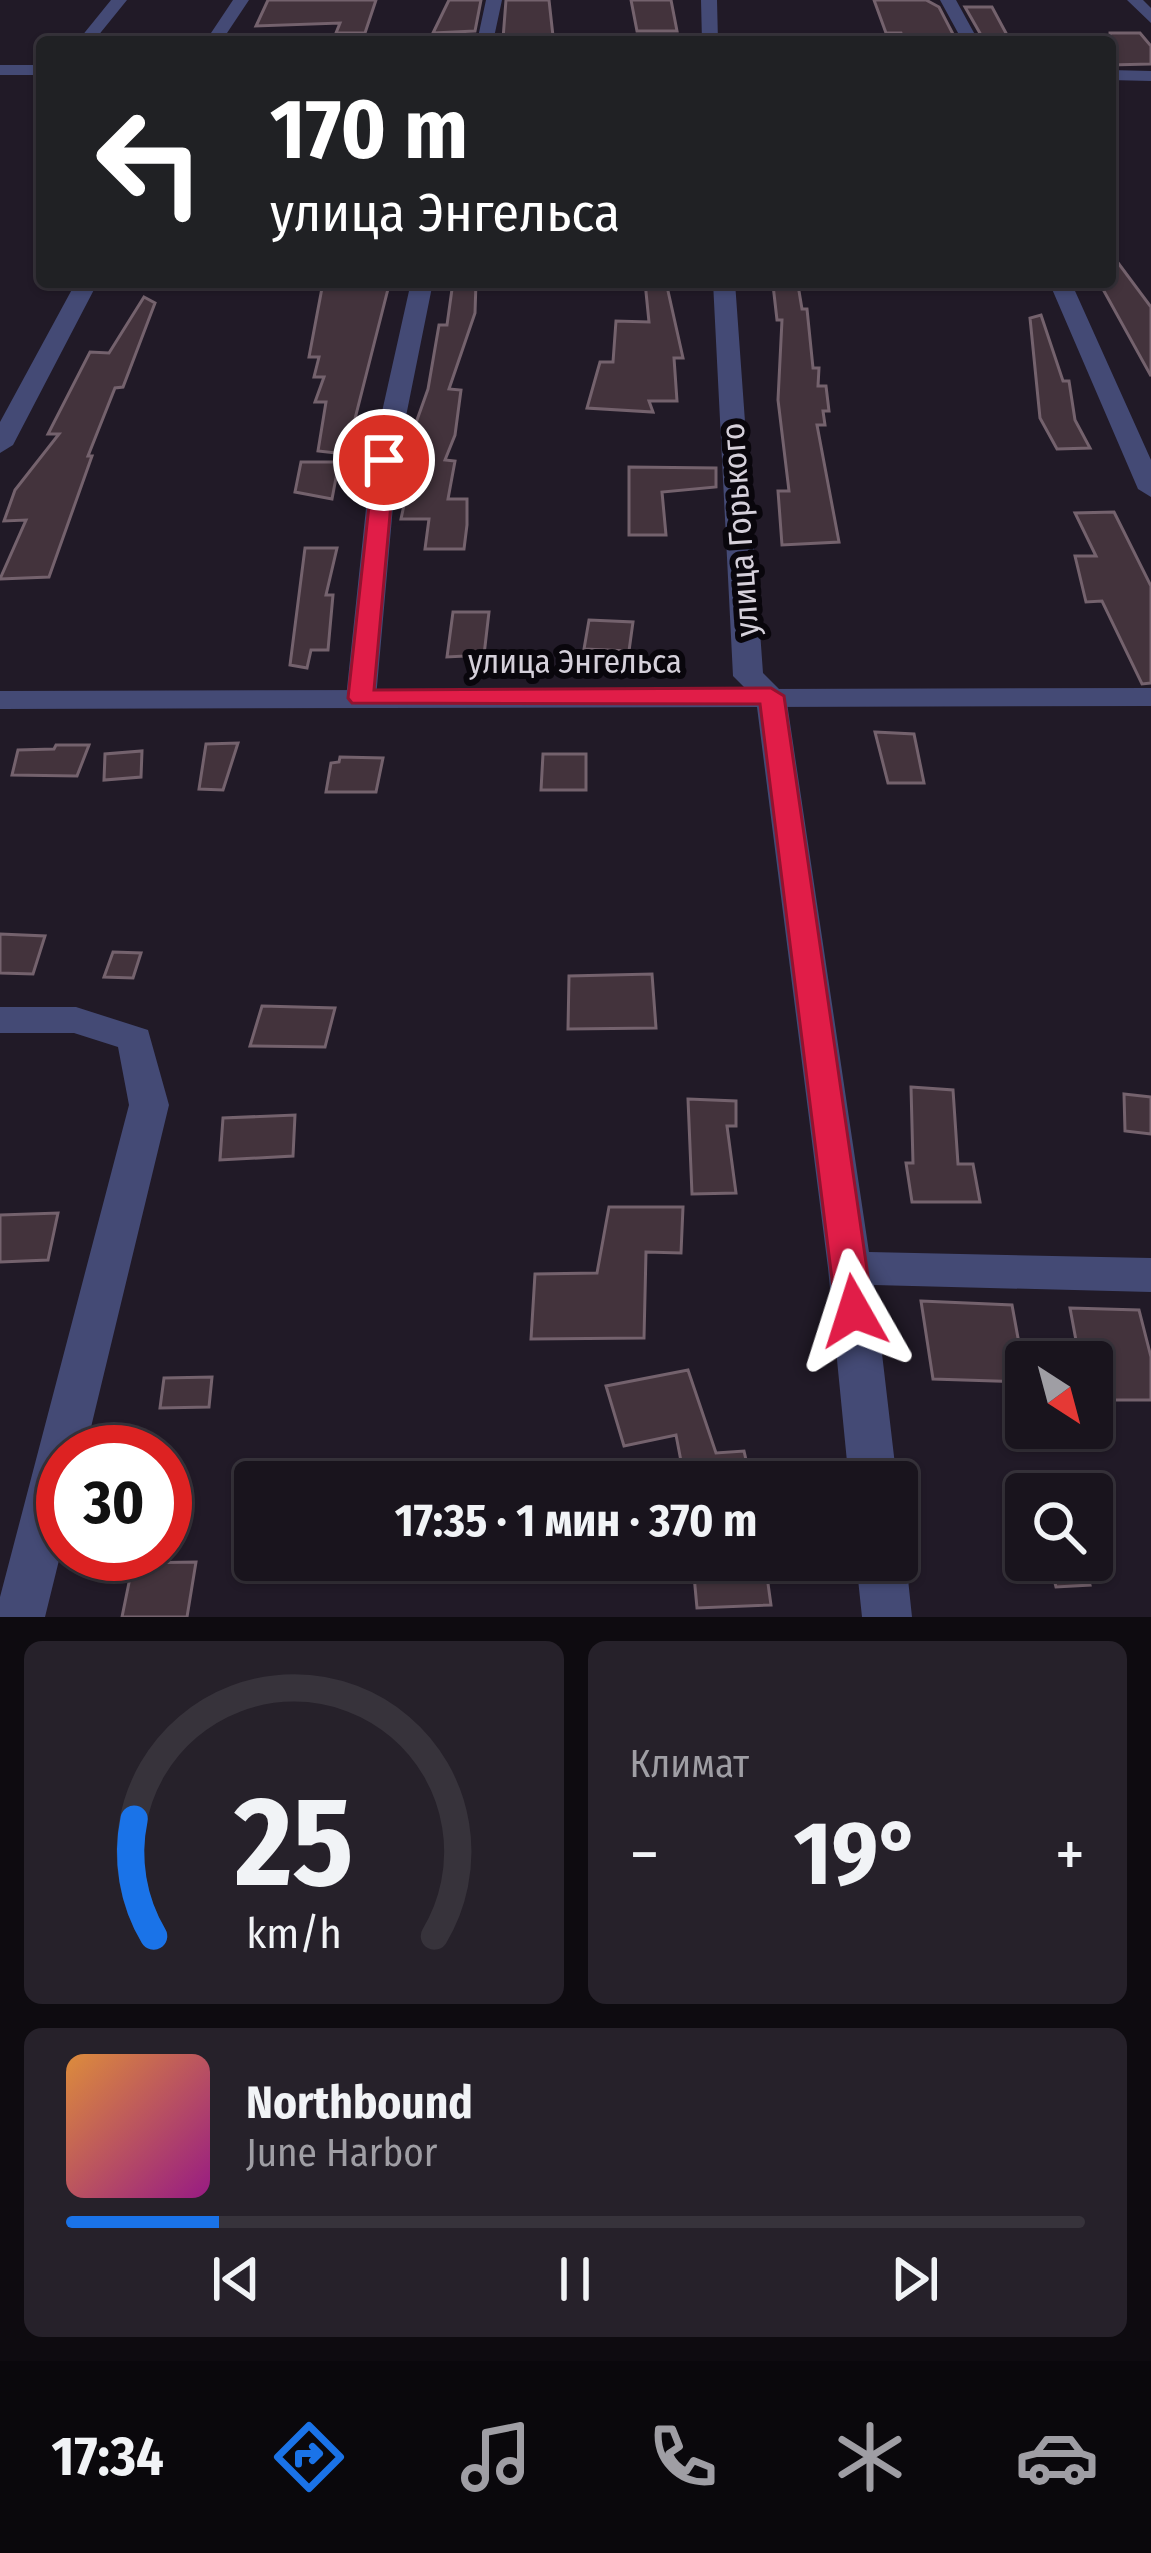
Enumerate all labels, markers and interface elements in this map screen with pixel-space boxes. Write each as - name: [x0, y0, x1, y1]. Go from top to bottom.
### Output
- text: 170 m: [270, 79, 468, 180]
- icon: left: [72, 84, 228, 240]
- text: улица Энгельса: [270, 181, 620, 245]
- pin: [333, 409, 435, 511]
- street label: улица Горького: [713, 422, 767, 638]
- icon: arrive: [351, 427, 417, 493]
- street label: улица Энгельса: [468, 642, 682, 682]
- position arrow: [791, 1248, 917, 1374]
- north arrow: [1005, 1341, 1113, 1449]
- map controls: [1005, 1341, 1113, 1581]
- speed limit sign: 30: [36, 1425, 192, 1581]
- button: search: [1005, 1473, 1113, 1581]
- text: 17:35 · 1 мин · 370 m: [395, 1494, 757, 1548]
- text: Климат: [630, 1741, 749, 1787]
- text: 25: [233, 1768, 353, 1918]
- text: 19°: [794, 1800, 920, 1908]
- text: −: [630, 1815, 659, 1894]
- text: +: [1055, 1815, 1085, 1894]
- text: km/h: [246, 1907, 342, 1958]
- text: Northbound: [246, 2076, 473, 2130]
- text: June Harbor: [246, 2130, 437, 2176]
- icon: previous: [203, 2246, 269, 2312]
- icon: pause: [542, 2246, 608, 2312]
- icon: next: [882, 2246, 948, 2312]
- icon: directions: [267, 2415, 351, 2499]
- icon: music: [454, 2415, 538, 2499]
- icon: phone: [641, 2415, 725, 2499]
- icon: climate: [828, 2415, 912, 2499]
- icon: car: [1015, 2415, 1099, 2499]
- text: 17:34: [52, 2425, 164, 2489]

